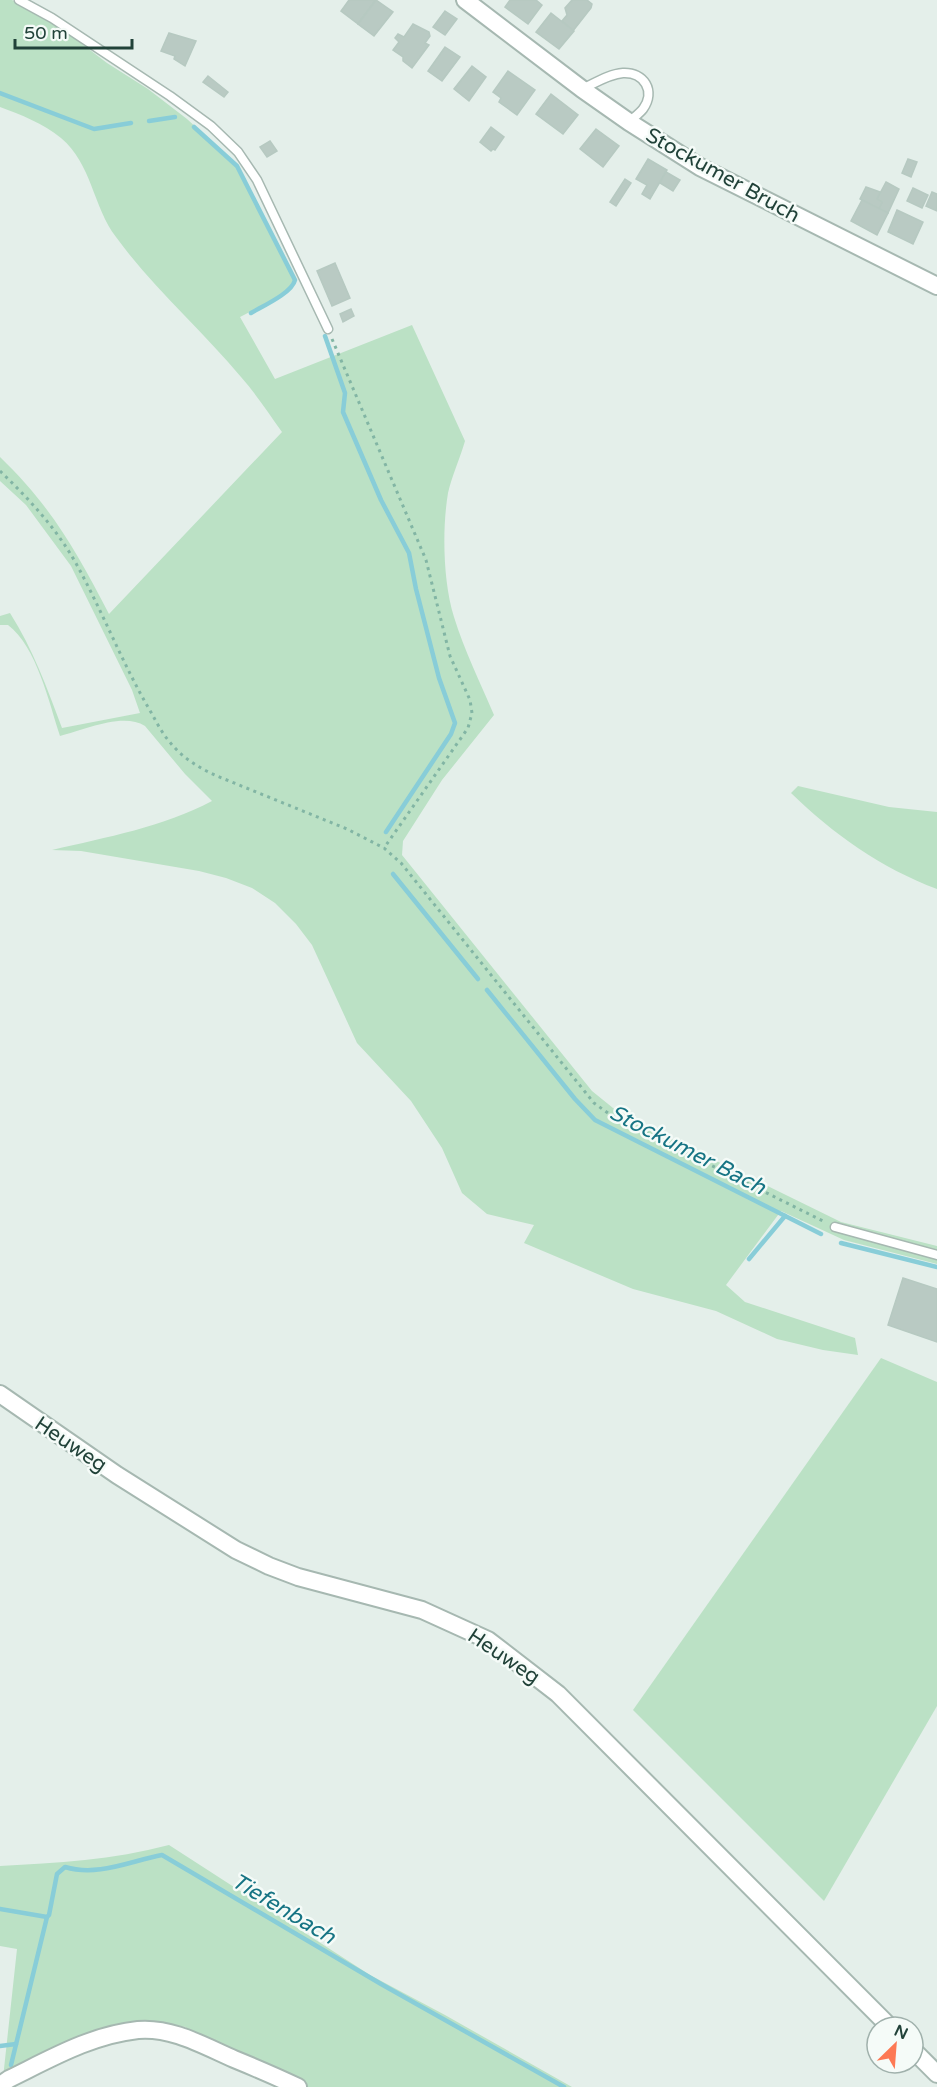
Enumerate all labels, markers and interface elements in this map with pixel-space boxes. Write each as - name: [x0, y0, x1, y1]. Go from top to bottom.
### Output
- scale bar: [15, 12, 132, 50]
- text: 50 m: [24, 22, 68, 44]
- street label: Stockumer Bruch: [641, 123, 804, 228]
- water label: Stockumer Bach: [605, 1099, 770, 1201]
- street label: Heuweg: [30, 1411, 112, 1478]
- street label: Heuweg: [463, 1623, 545, 1690]
- water label: Tiefenbach: [227, 1868, 340, 1950]
- north arrow: [865, 2015, 925, 2075]
- text: N: [891, 2021, 911, 2044]

